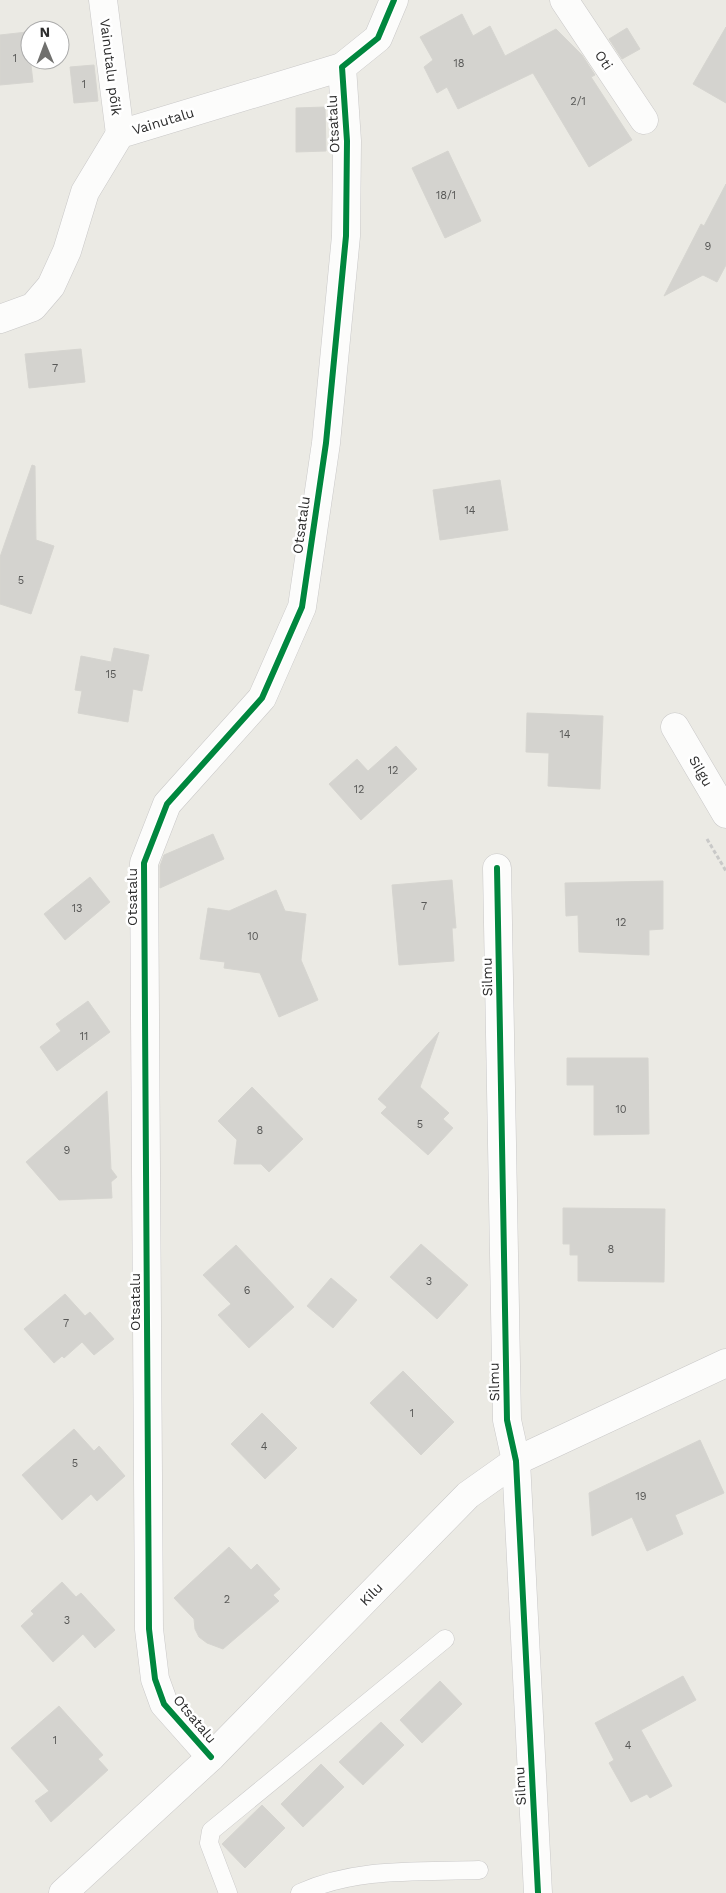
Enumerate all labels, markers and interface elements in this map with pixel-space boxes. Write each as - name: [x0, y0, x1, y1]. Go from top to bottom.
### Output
- street label: Vainutalu põik: [97, 18, 125, 116]
- north arrow: [20, 20, 70, 70]
- text: N: [39, 24, 50, 40]
- street label: Oti: [592, 47, 616, 73]
- house number: 1: [13, 52, 17, 65]
- house number: 18: [453, 57, 465, 70]
- house number: 1: [82, 78, 86, 91]
- street label: Otsatalu: [323, 95, 343, 153]
- house number: 2/1: [570, 95, 586, 108]
- street label: Vainutalu: [130, 104, 196, 138]
- house number: 18/1: [436, 189, 456, 202]
- house number: 9: [705, 240, 712, 253]
- house number: 7: [52, 362, 58, 375]
- street label: Otsatalu: [289, 495, 313, 555]
- house number: 14: [464, 504, 476, 517]
- house number: 5: [18, 574, 24, 587]
- house number: 15: [106, 668, 116, 681]
- house number: 14: [559, 728, 571, 741]
- street label: Silgu: [686, 753, 716, 789]
- house number: 12: [388, 764, 398, 777]
- house number: 12: [354, 783, 364, 796]
- street label: Otsatalu: [124, 868, 140, 926]
- house number: 7: [421, 900, 427, 913]
- house number: 13: [72, 902, 82, 915]
- house number: 12: [616, 916, 626, 929]
- house number: 10: [247, 930, 259, 943]
- street label: Silmu: [479, 957, 495, 997]
- house number: 11: [80, 1030, 88, 1043]
- house number: 10: [615, 1103, 627, 1116]
- house number: 5: [417, 1118, 423, 1131]
- house number: 8: [257, 1124, 264, 1137]
- house number: 9: [64, 1144, 71, 1157]
- house number: 8: [608, 1243, 615, 1256]
- street label: Otsatalu: [127, 1273, 143, 1331]
- house number: 3: [426, 1275, 432, 1288]
- house number: 6: [244, 1284, 251, 1297]
- house number: 7: [63, 1317, 69, 1330]
- street label: Silmu: [486, 1362, 502, 1402]
- house number: 1: [410, 1407, 414, 1420]
- house number: 4: [261, 1440, 268, 1453]
- house number: 5: [72, 1457, 78, 1470]
- house number: 19: [635, 1490, 647, 1503]
- street label: Kilu: [356, 1579, 386, 1609]
- house number: 2: [224, 1593, 230, 1606]
- house number: 3: [64, 1614, 70, 1627]
- street label: Otsatalu: [170, 1692, 220, 1746]
- house number: 1: [53, 1734, 57, 1747]
- house number: 4: [625, 1739, 632, 1752]
- street label: Silmu: [511, 1766, 529, 1806]

